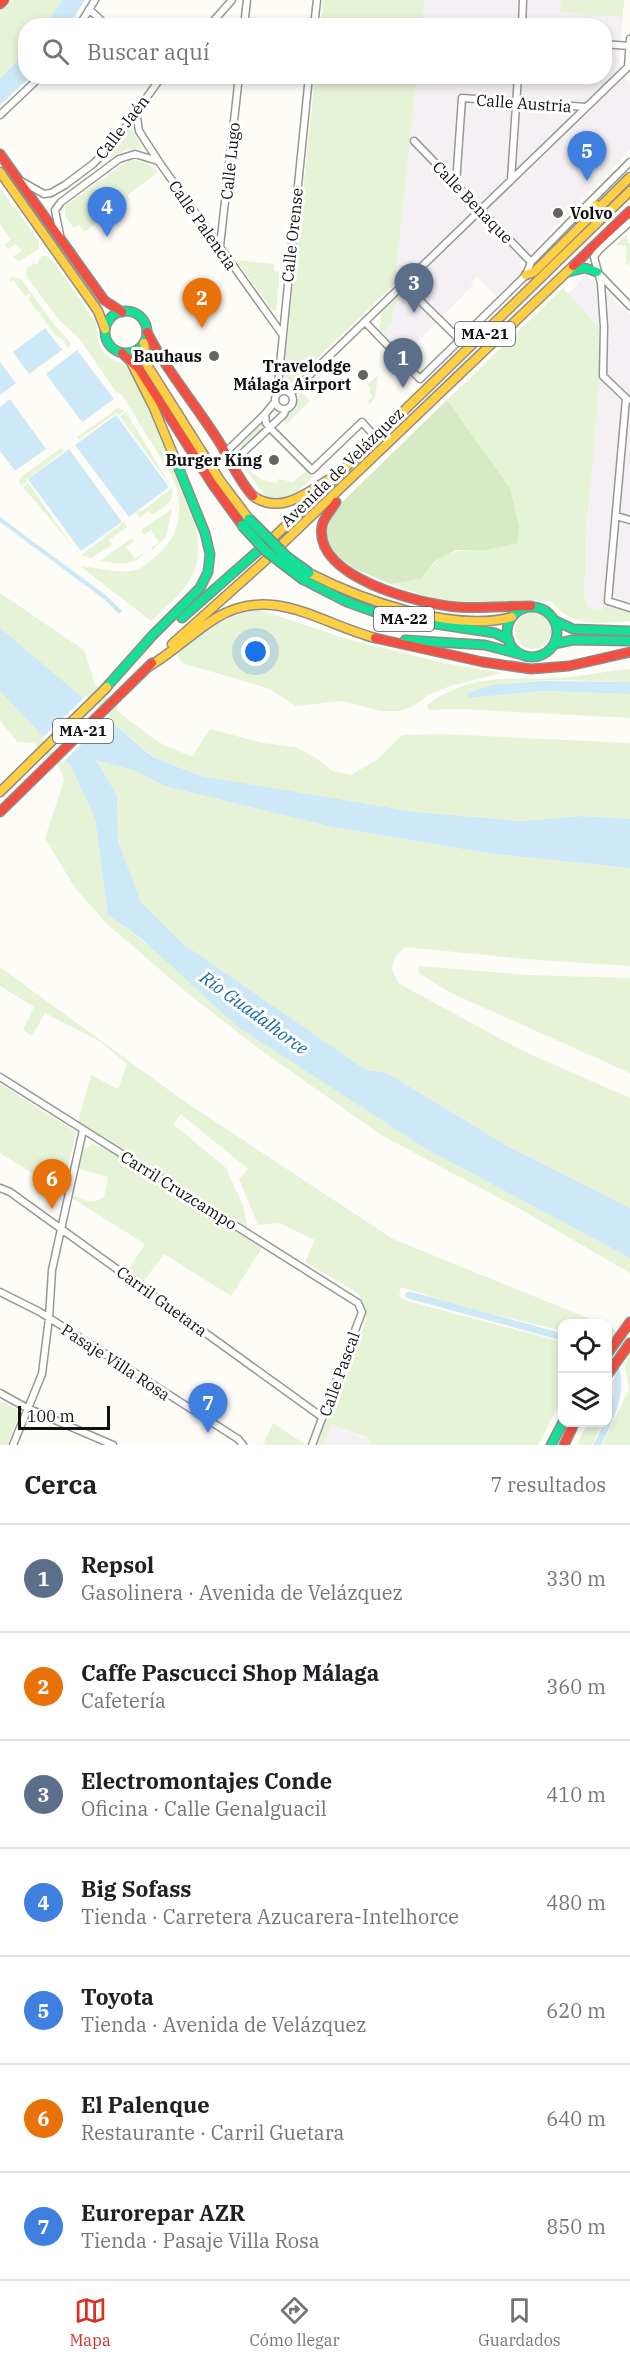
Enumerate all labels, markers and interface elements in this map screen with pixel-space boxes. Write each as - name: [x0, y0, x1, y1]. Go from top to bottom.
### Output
- search box: [18, 18, 612, 84]
- icon: search: [39, 35, 72, 68]
- text: Buscar aquí: [87, 37, 210, 66]
- street label: Calle Austria: [476, 90, 573, 116]
- street label: Calle Jaén: [91, 91, 153, 163]
- street label: Calle Lugo: [216, 121, 244, 201]
- pin: 5: [568, 132, 606, 181]
- street label: Calle Benaque: [429, 157, 517, 247]
- street label: Calle Palencia: [165, 176, 241, 274]
- street label: Calle Orense: [277, 187, 307, 283]
- pin: 4: [88, 188, 126, 237]
- place label: Volvo: [570, 203, 613, 223]
- marker: Volvo: [551, 206, 565, 220]
- pin: 3: [394, 264, 434, 313]
- pin: 2: [182, 278, 222, 328]
- road number: MA-21: [455, 322, 515, 346]
- pin: 1: [384, 338, 422, 388]
- place label: Bauhaus: [133, 346, 202, 366]
- marker: Bauhaus: [207, 349, 221, 363]
- place label: Travelodge Málaga Airport: [233, 356, 351, 394]
- marker: Travelodge Málaga Airport: [356, 368, 370, 382]
- street label: Avenida de Velázquez: [276, 403, 408, 531]
- place label: Burger King: [166, 450, 263, 470]
- marker: Burger King: [267, 453, 281, 467]
- road number: MA-22: [374, 607, 434, 631]
- your location: [241, 637, 270, 666]
- road number: MA-21: [53, 719, 113, 743]
- water label: Río Guadalhorce: [195, 965, 313, 1060]
- street label: Carril Cruzcampo: [117, 1146, 241, 1234]
- pin: 6: [32, 1160, 72, 1209]
- street label: Carril Guetara: [113, 1261, 211, 1341]
- street label: Pasaje Villa Rosa: [58, 1319, 174, 1405]
- map controls: [558, 1319, 612, 1427]
- button: locate: [558, 1319, 612, 1373]
- street label: Calle Pascal: [314, 1329, 364, 1419]
- button: layers: [558, 1373, 612, 1427]
- pin: 7: [188, 1384, 228, 1433]
- scale bar: [18, 1403, 110, 1430]
- text: 100 m: [27, 1406, 75, 1426]
- text: Cerca: [24, 1467, 97, 1501]
- text: 7 resultados: [490, 1471, 606, 1498]
- text: Repsol: [81, 1550, 154, 1579]
- text: 1: [38, 1565, 50, 1592]
- text: 330 m: [546, 1565, 606, 1592]
- text: Gasolinera · Avenida de Velázquez: [81, 1579, 403, 1606]
- text: Caffe Pascucci Shop Málaga: [81, 1658, 379, 1687]
- text: 2: [38, 1673, 50, 1700]
- text: 360 m: [546, 1673, 606, 1700]
- text: Cafetería: [81, 1687, 166, 1714]
- text: Electromontajes Conde: [81, 1766, 332, 1795]
- text: 3: [38, 1781, 50, 1808]
- text: 410 m: [546, 1781, 606, 1808]
- text: Oficina · Calle Genalguacil: [81, 1795, 327, 1822]
- text: Big Sofass: [81, 1874, 191, 1903]
- text: 4: [38, 1889, 50, 1916]
- text: 480 m: [546, 1889, 606, 1916]
- text: Tienda · Carretera Azucarera-Intelhorce: [81, 1903, 459, 1930]
- text: Toyota: [81, 1982, 154, 2011]
- text: 5: [38, 1997, 50, 2024]
- text: 620 m: [546, 1997, 606, 2024]
- text: Tienda · Avenida de Velázquez: [81, 2011, 366, 2038]
- text: El Palenque: [81, 2090, 210, 2119]
- text: 6: [38, 2105, 50, 2132]
- text: 640 m: [546, 2105, 606, 2132]
- text: Restaurante · Carril Guetara: [81, 2119, 344, 2146]
- text: Eurorepar AZR: [81, 2198, 245, 2227]
- text: 7: [38, 2213, 50, 2240]
- text: 850 m: [546, 2213, 606, 2240]
- text: Tienda · Pasaje Villa Rosa: [81, 2227, 320, 2254]
- tab: Mapa: [69, 2294, 111, 2350]
- tab: Cómo llegar: [250, 2294, 339, 2350]
- tab: Guardados: [478, 2294, 561, 2350]

